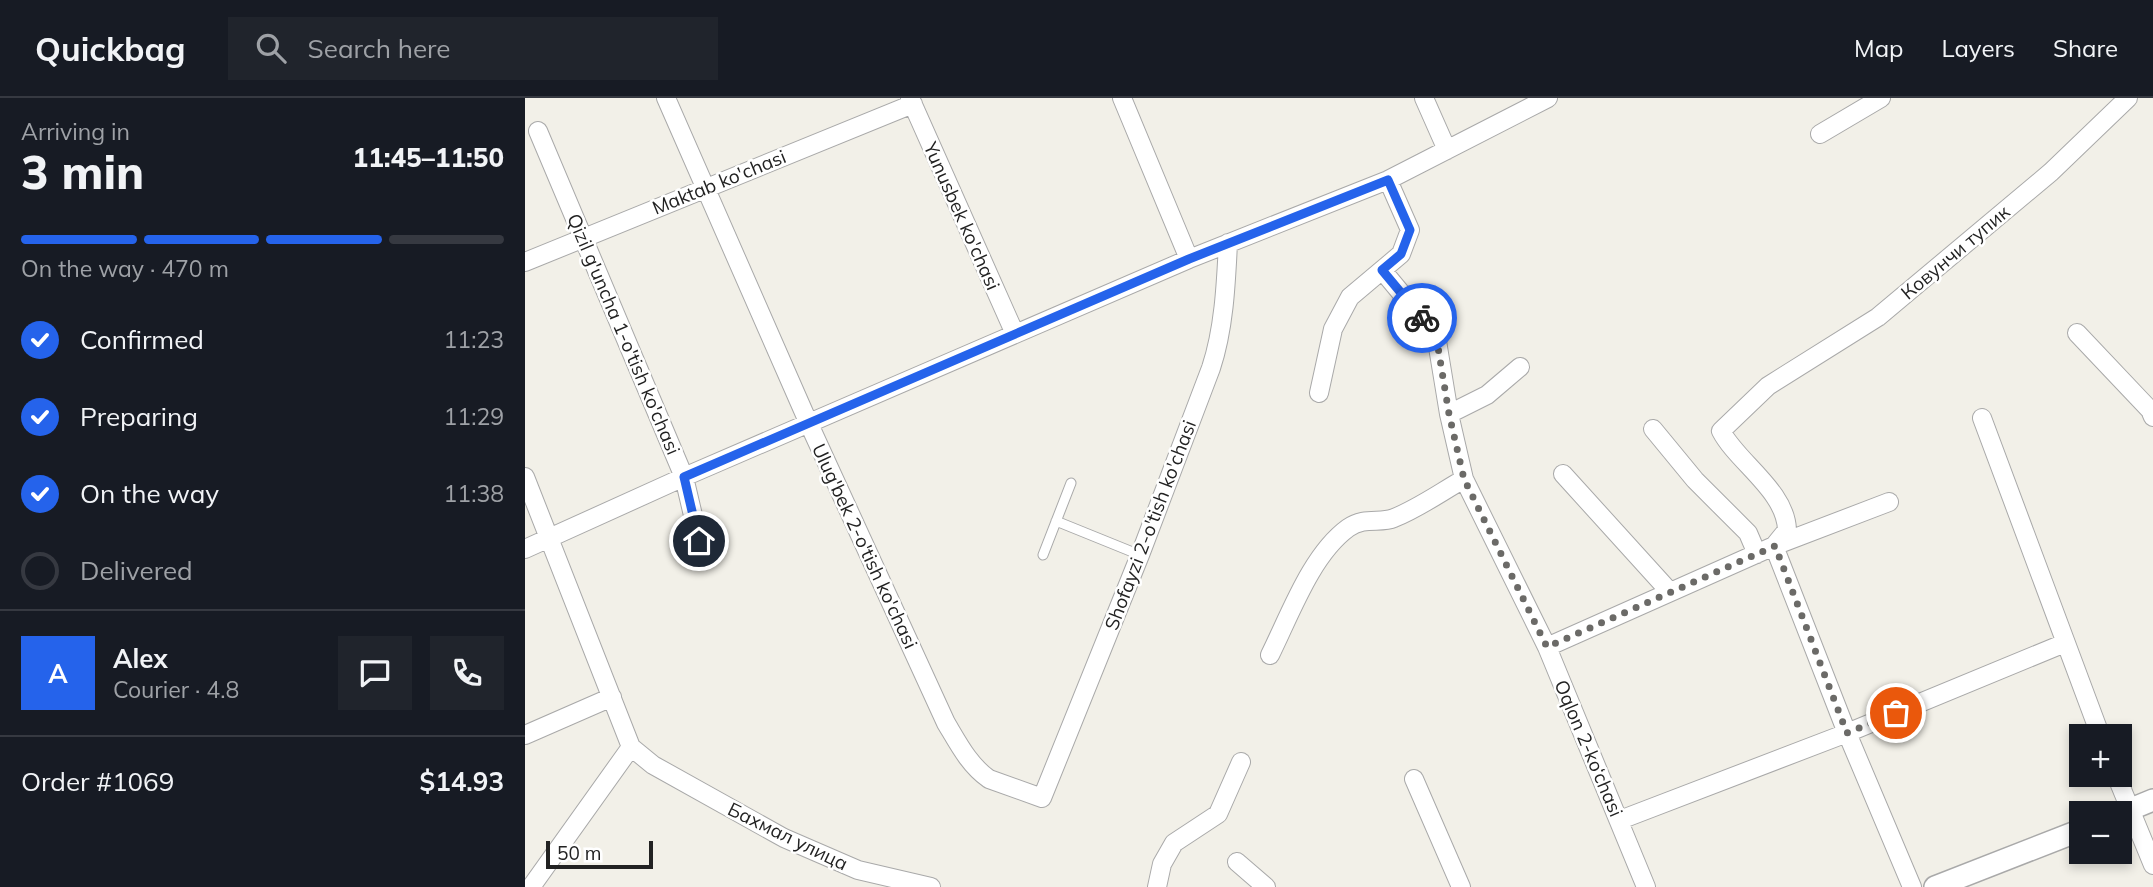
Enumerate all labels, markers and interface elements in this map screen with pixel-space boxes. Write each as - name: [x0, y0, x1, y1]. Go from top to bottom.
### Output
- search box: [228, 17, 718, 80]
- text: Quickbag: [35, 28, 186, 69]
- icon: search: [252, 29, 290, 67]
- text: Search here: [308, 32, 450, 65]
- text: Map: [1854, 33, 1903, 63]
- text: Layers: [1941, 33, 2015, 63]
- text: Share: [2053, 33, 2118, 63]
- text: Arriving in: [21, 117, 130, 146]
- street label: Yunusbek ko'chasi: [918, 137, 1005, 294]
- text: 11:45–11:50: [353, 141, 504, 174]
- text: 3 min: [21, 143, 144, 201]
- street label: Maktab ko'chasi: [649, 144, 789, 220]
- street label: Ковунчи тупик: [1896, 199, 2015, 304]
- street label: Qizil g'uncha 1-o'tish ko'chasi: [562, 210, 686, 458]
- text: On the way · 470 m: [21, 254, 229, 283]
- courier: [1387, 283, 1457, 353]
- icon: bike: [1403, 299, 1441, 337]
- icon: check: [21, 321, 59, 359]
- text: Confirmed: [80, 323, 204, 356]
- text: 11:23: [444, 325, 504, 354]
- icon: check: [21, 398, 59, 436]
- text: Preparing: [80, 400, 198, 433]
- text: 11:29: [444, 402, 504, 431]
- street label: Shofayzi 2-o'tish ko'chasi: [1099, 417, 1201, 633]
- street label: Ulug'bek 2-o'tish ko'chasi: [807, 440, 923, 652]
- icon: check: [21, 475, 59, 513]
- text: On the way: [80, 477, 219, 510]
- text: 11:38: [444, 479, 504, 508]
- pin: [669, 511, 729, 571]
- icon: home: [680, 522, 718, 560]
- text: Delivered: [80, 554, 193, 587]
- button: chat: [338, 636, 412, 710]
- button: phone: [430, 636, 504, 710]
- text: Alex: [113, 642, 168, 675]
- text: A: [48, 657, 68, 690]
- text: Courier · 4.8: [113, 675, 239, 704]
- street label: Oqlon 2-ko‘chasi: [1549, 676, 1629, 820]
- pin: [1866, 683, 1926, 743]
- icon: bag: [1877, 694, 1915, 732]
- map controls: [2069, 724, 2132, 864]
- button: +: [2069, 724, 2132, 787]
- text: Order #1069: [21, 765, 174, 798]
- text: $14.93: [420, 765, 504, 798]
- street label: Бахмал улица: [724, 797, 852, 875]
- button: −: [2069, 801, 2132, 864]
- scale bar: [546, 838, 653, 870]
- text: 50 m: [557, 841, 601, 865]

